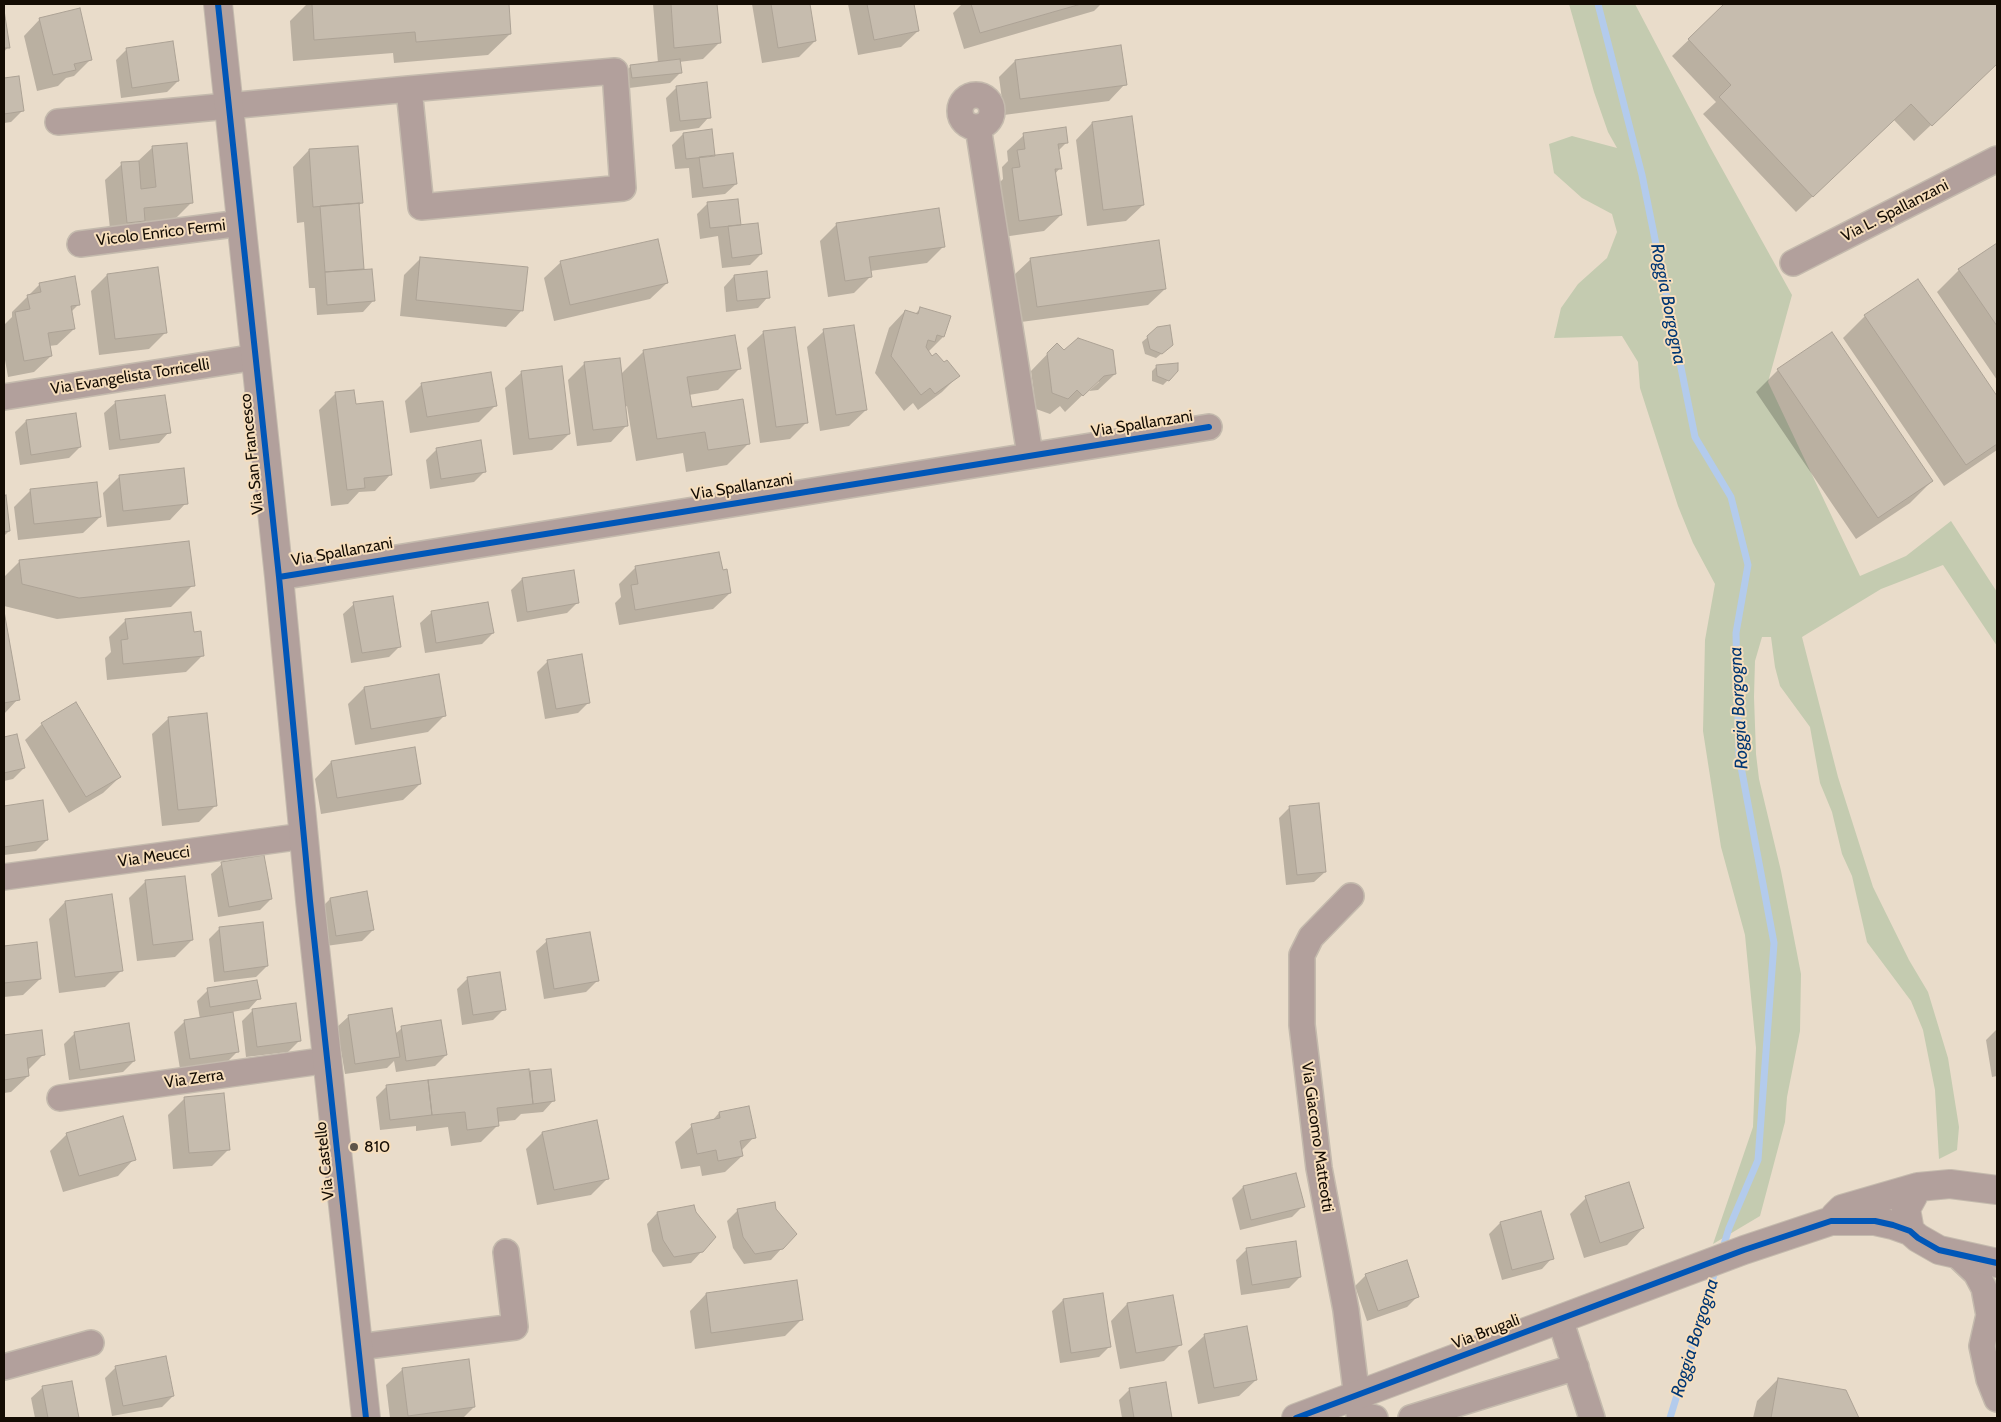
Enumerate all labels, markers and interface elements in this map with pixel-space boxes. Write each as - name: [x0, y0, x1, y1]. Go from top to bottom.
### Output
- street label: Via L. Spallanzani: [1838, 176, 1952, 246]
- street label: Vicolo Enrico Fermi: [95, 216, 227, 250]
- water label: Roggia Borgogna: [1646, 242, 1690, 366]
- street label: Via Evangelista Torricelli: [49, 355, 211, 399]
- street label: Via San Francesco: [236, 392, 268, 516]
- street label: Via Spallanzani: [1090, 406, 1194, 442]
- street label: Via Spallanzani: [690, 469, 794, 505]
- street label: Via Spallanzani: [290, 534, 394, 570]
- water label: Roggia Borgogna: [1725, 646, 1753, 770]
- street label: Via Meucci: [117, 842, 191, 872]
- street label: Via Giacomo Matteotti: [1297, 1061, 1337, 1213]
- street label: Via Zerra: [163, 1065, 225, 1093]
- street label: Via Castello: [311, 1121, 339, 1201]
- place label: 810: [364, 1137, 390, 1157]
- marker: 810: [348, 1141, 360, 1153]
- water label: Roggia Borgogna: [1667, 1276, 1723, 1400]
- street label: Via Brugali: [1449, 1310, 1523, 1354]

